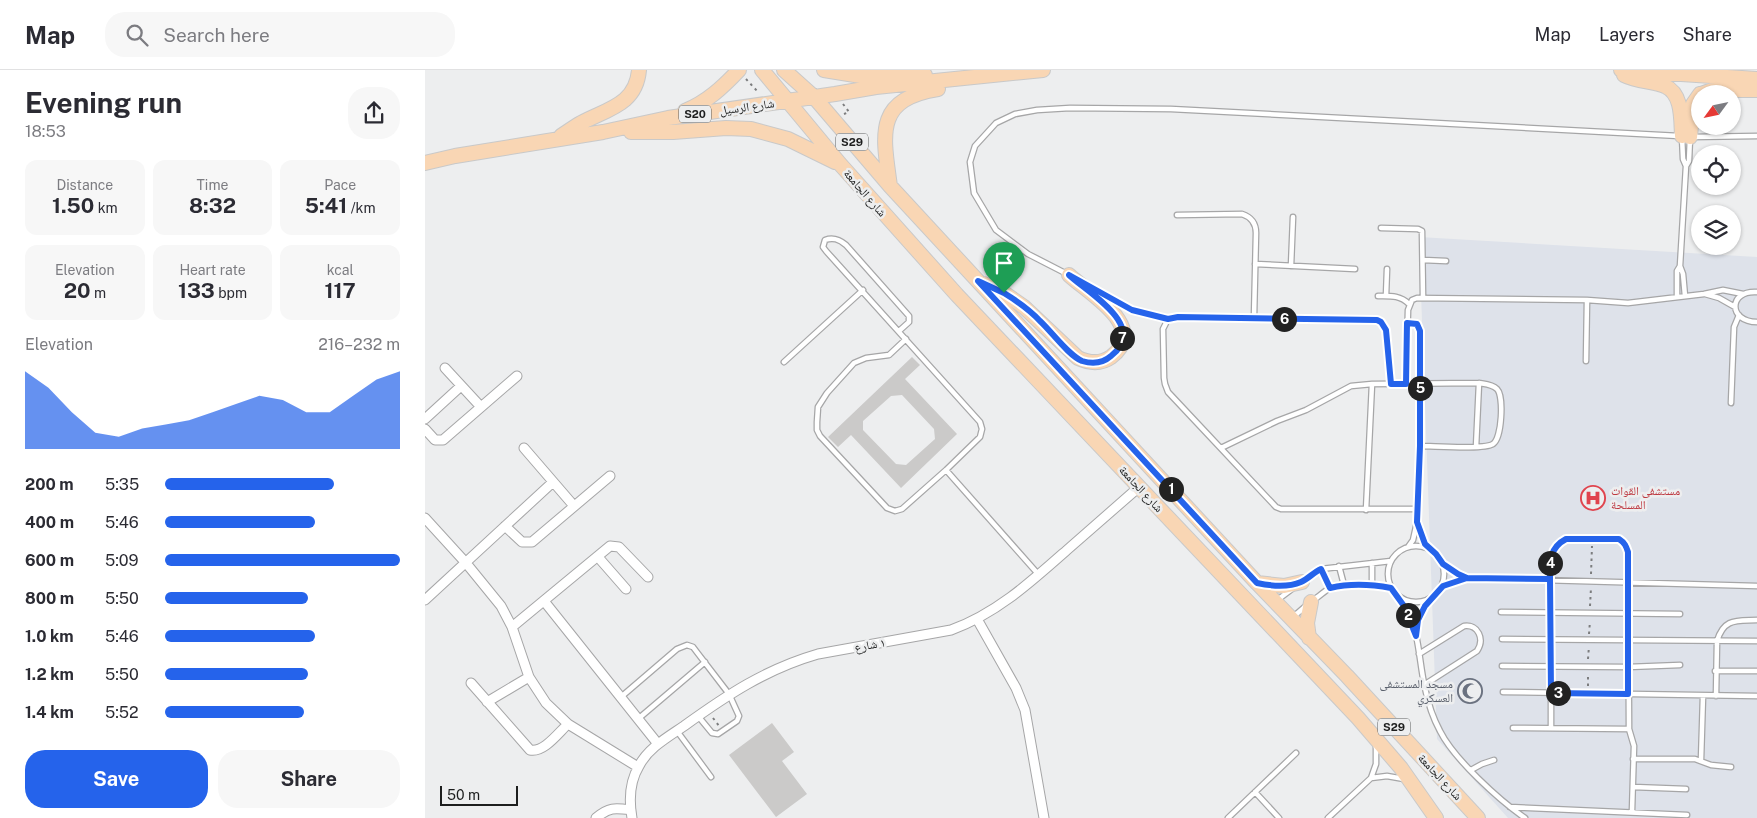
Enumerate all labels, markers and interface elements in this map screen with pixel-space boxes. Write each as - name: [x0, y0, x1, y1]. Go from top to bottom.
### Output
- search box: [105, 12, 455, 57]
- text: Map: [25, 21, 75, 49]
- icon: search: [123, 21, 151, 49]
- text: Search here: [163, 24, 270, 46]
- text: Map: [1535, 24, 1571, 45]
- text: Layers: [1599, 24, 1655, 45]
- text: Share: [1683, 24, 1732, 45]
- north arrow: [1691, 85, 1741, 135]
- map controls: [1691, 85, 1741, 255]
- text: Evening run: [25, 86, 182, 119]
- button: share: [348, 87, 400, 139]
- street label: شارع الرسيل: [719, 96, 776, 119]
- road number: S20: [679, 106, 711, 122]
- text: 18:53: [25, 122, 66, 141]
- road number: S29: [836, 134, 868, 150]
- button: locate: [1691, 145, 1741, 195]
- street label: شارع الجامعة: [840, 167, 889, 220]
- text: Distance: [56, 177, 113, 193]
- text: Time: [197, 177, 228, 193]
- text: Pace: [324, 177, 356, 193]
- text: 1.50: [52, 193, 94, 218]
- text: 8:32: [189, 193, 236, 218]
- text: 5:41: [305, 193, 347, 218]
- text: km: [94, 200, 118, 216]
- text: /km: [347, 200, 376, 216]
- button: layers: [1691, 205, 1741, 255]
- pin: [983, 242, 1025, 293]
- icon: arrive: [990, 249, 1018, 277]
- text: Elevation: [55, 262, 115, 278]
- text: Heart rate: [179, 262, 246, 278]
- text: kcal: [327, 262, 354, 278]
- text: 20: [64, 278, 91, 303]
- text: 133: [178, 278, 215, 303]
- text: 117: [325, 278, 356, 303]
- text: m: [91, 285, 106, 301]
- text: bpm: [215, 285, 247, 301]
- pin: 6: [1271, 306, 1297, 332]
- text: 6: [1280, 311, 1289, 327]
- pin: 7: [1109, 326, 1135, 350]
- text: 7: [1118, 330, 1127, 346]
- text: Elevation: [25, 335, 93, 354]
- text: 216–232 m: [318, 335, 400, 354]
- pin: 5: [1407, 376, 1433, 400]
- text: 5: [1416, 380, 1425, 396]
- street label: شارع الجامعة: [1115, 463, 1166, 516]
- text: 200 m: [25, 475, 74, 494]
- text: 5:35: [105, 475, 139, 494]
- pin: 1: [1159, 476, 1183, 502]
- text: 1: [1169, 481, 1175, 497]
- place label: مستشفى القوات المسلحة: [1611, 484, 1680, 512]
- hospital icon: مستشفى القوات المسلحة: [1580, 485, 1606, 511]
- text: 400 m: [25, 513, 74, 532]
- text: 5:46: [105, 513, 139, 532]
- pin: 4: [1537, 550, 1563, 576]
- text: 600 m: [25, 551, 74, 570]
- text: 5:09: [105, 551, 139, 570]
- text: 4: [1546, 555, 1555, 571]
- text: 800 m: [25, 589, 74, 608]
- text: 5:50: [105, 589, 139, 608]
- pin: 2: [1395, 602, 1421, 628]
- text: 2: [1404, 607, 1413, 623]
- text: 1.0 km: [25, 627, 74, 646]
- text: 5:46: [105, 627, 139, 646]
- street label: ١ شارع: [853, 635, 887, 656]
- text: 1.2 km: [25, 665, 74, 684]
- text: 5:50: [105, 665, 139, 684]
- place label: مسجد المستشفى العسكري: [1379, 677, 1453, 708]
- mosque icon: مسجد المستشفى العسكري: [1457, 678, 1483, 704]
- pin: 3: [1545, 680, 1571, 706]
- text: 3: [1554, 685, 1563, 701]
- text: 1.4 km: [25, 703, 74, 722]
- text: 5:52: [105, 703, 139, 722]
- road number: S29: [1378, 719, 1410, 736]
- button: Save: [25, 750, 208, 808]
- button: Share: [218, 750, 400, 808]
- street label: شارع الجامعة: [1414, 751, 1465, 804]
- scale bar: [440, 783, 517, 806]
- text: 50 m: [447, 787, 480, 803]

